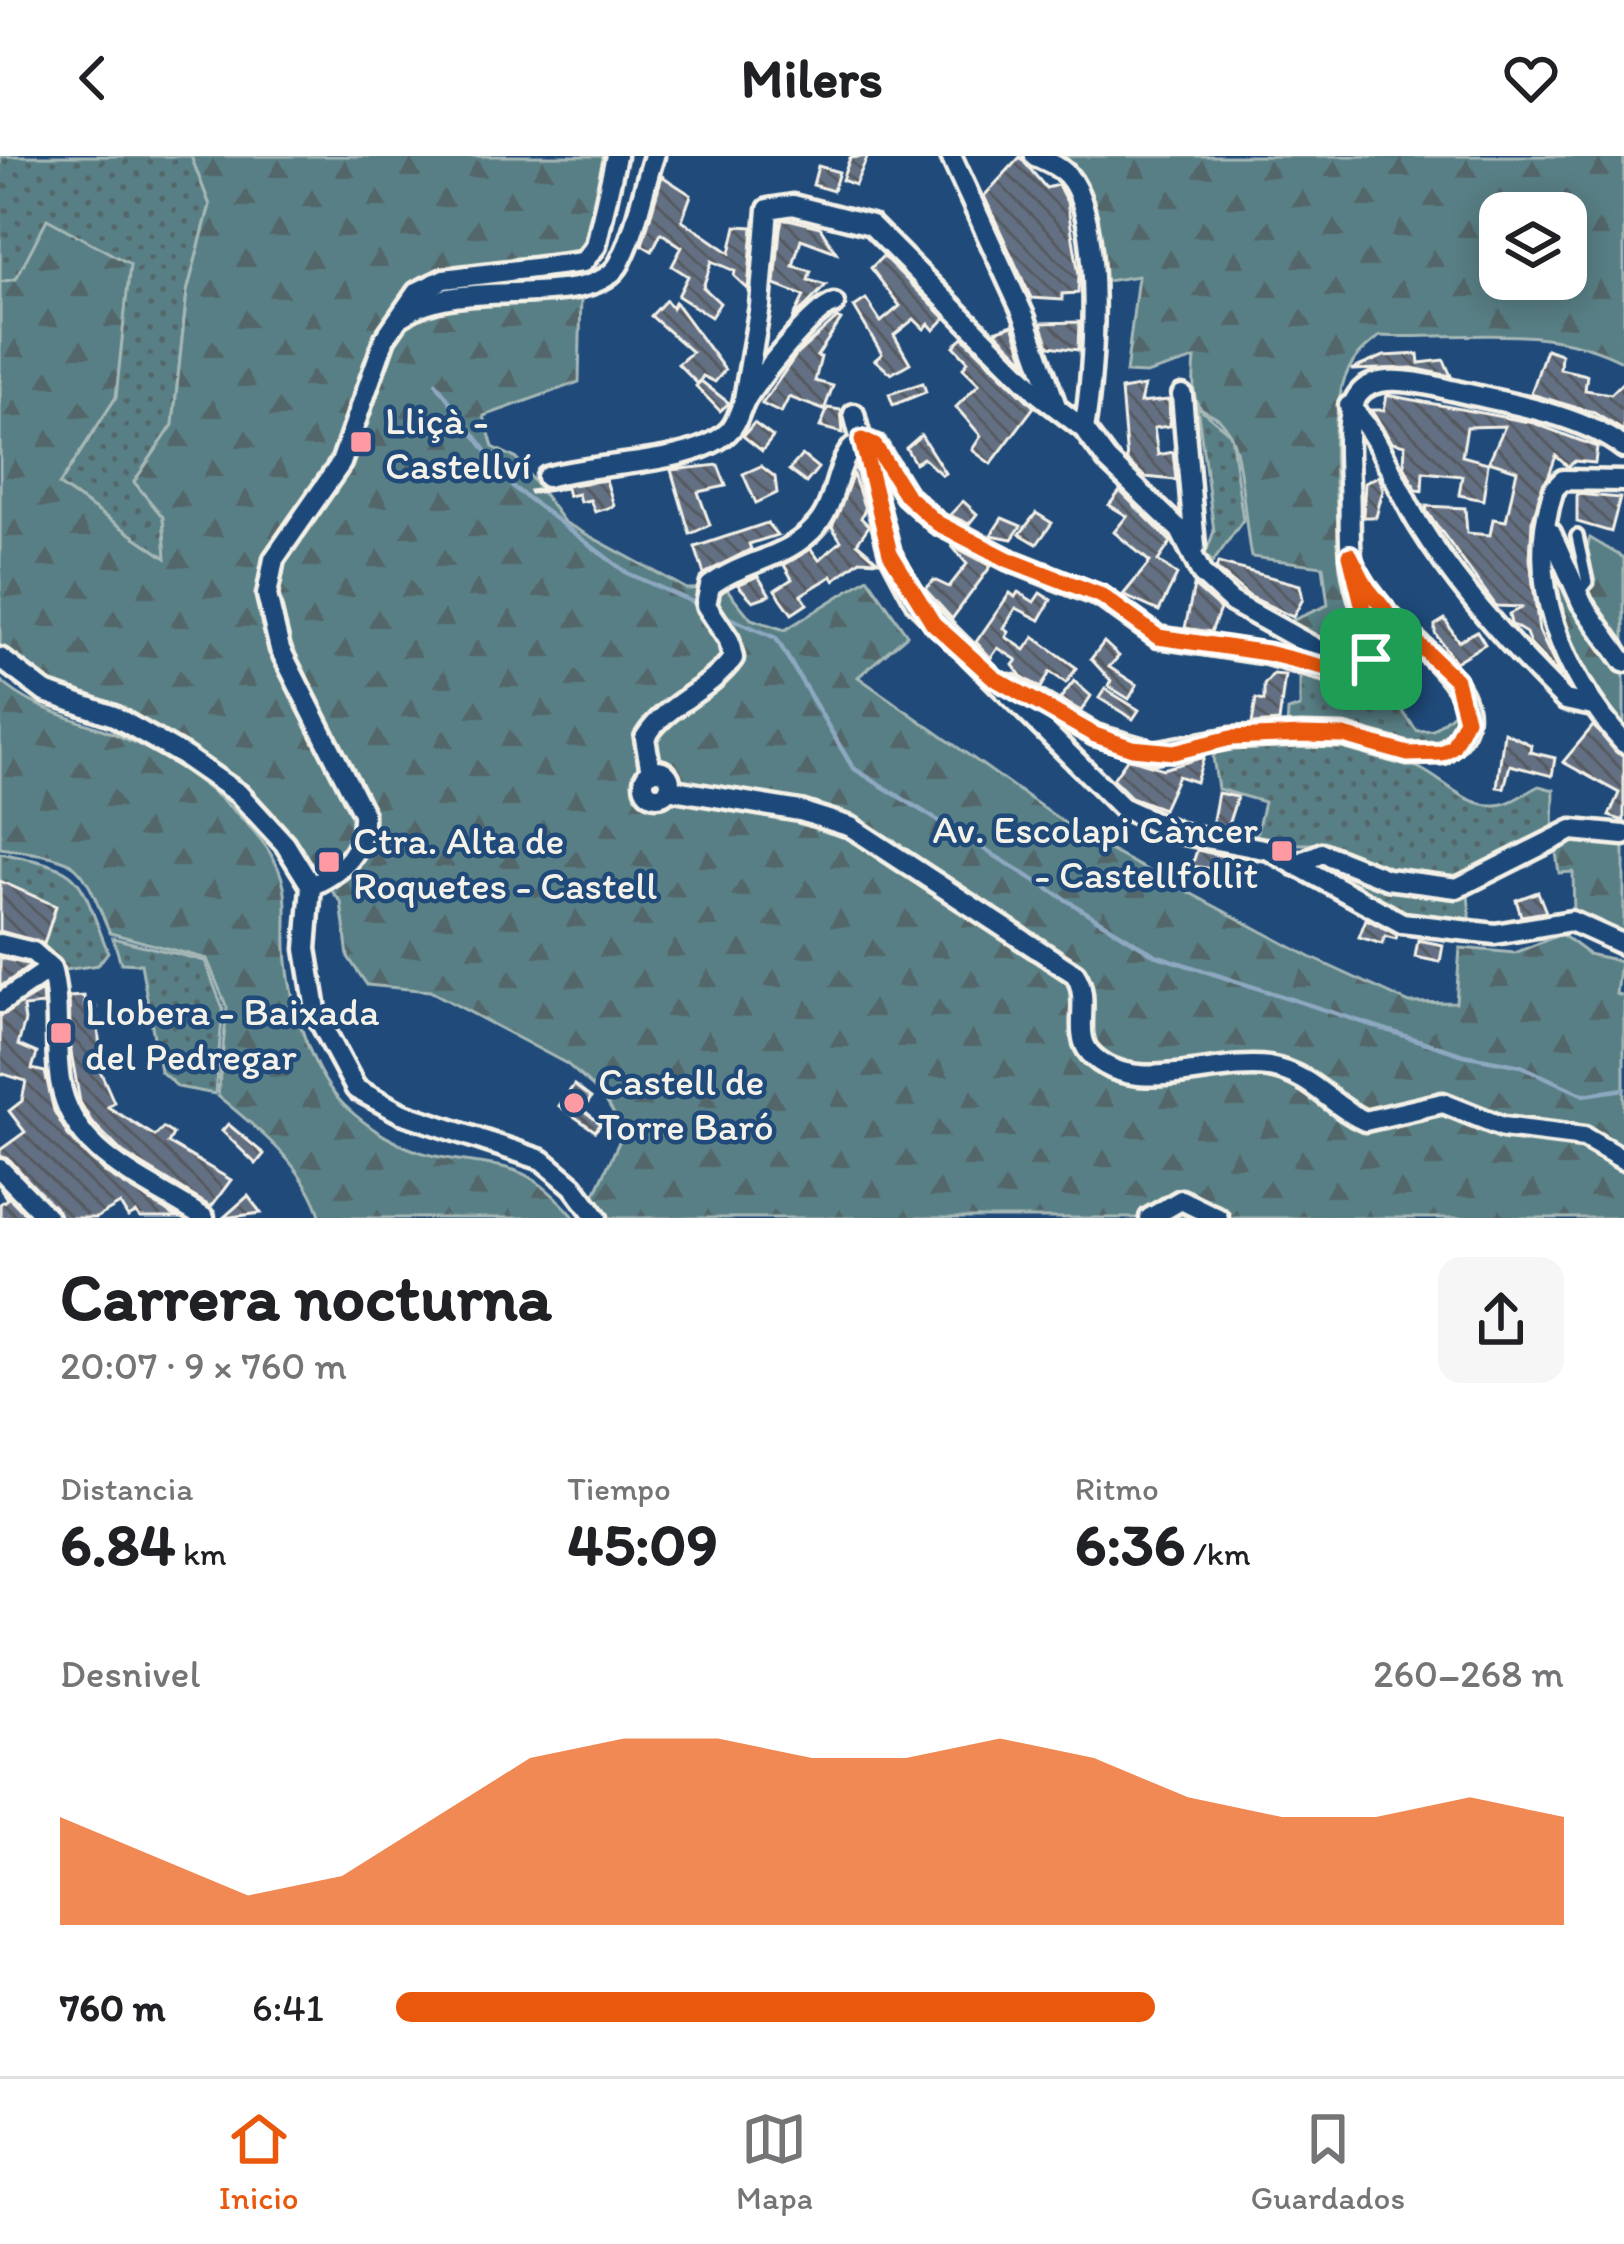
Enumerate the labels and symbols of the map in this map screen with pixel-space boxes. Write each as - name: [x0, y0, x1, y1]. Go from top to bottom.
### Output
- place label: Lliçà - Castellví: [385, 397, 531, 489]
- marker: Lliçà - Castellví: [348, 429, 374, 455]
- pin: [1320, 608, 1422, 710]
- place label: Av. Escolapi Càncer - Castellfollit: [932, 806, 1258, 898]
- place label: Ctra. Alta de Roquetes - Castell: [353, 817, 657, 909]
- marker: Av. Escolapi Càncer - Castellfollit: [1269, 838, 1295, 864]
- marker: Ctra. Alta de Roquetes - Castell: [316, 849, 342, 875]
- place label: Llobera - Baixada del Pedregar: [85, 988, 380, 1080]
- marker: Llobera - Baixada del Pedregar: [48, 1020, 74, 1046]
- place label: Castell de Torre Baró: [598, 1058, 774, 1150]
- marker: Castell de Torre Baró: [561, 1090, 587, 1116]

